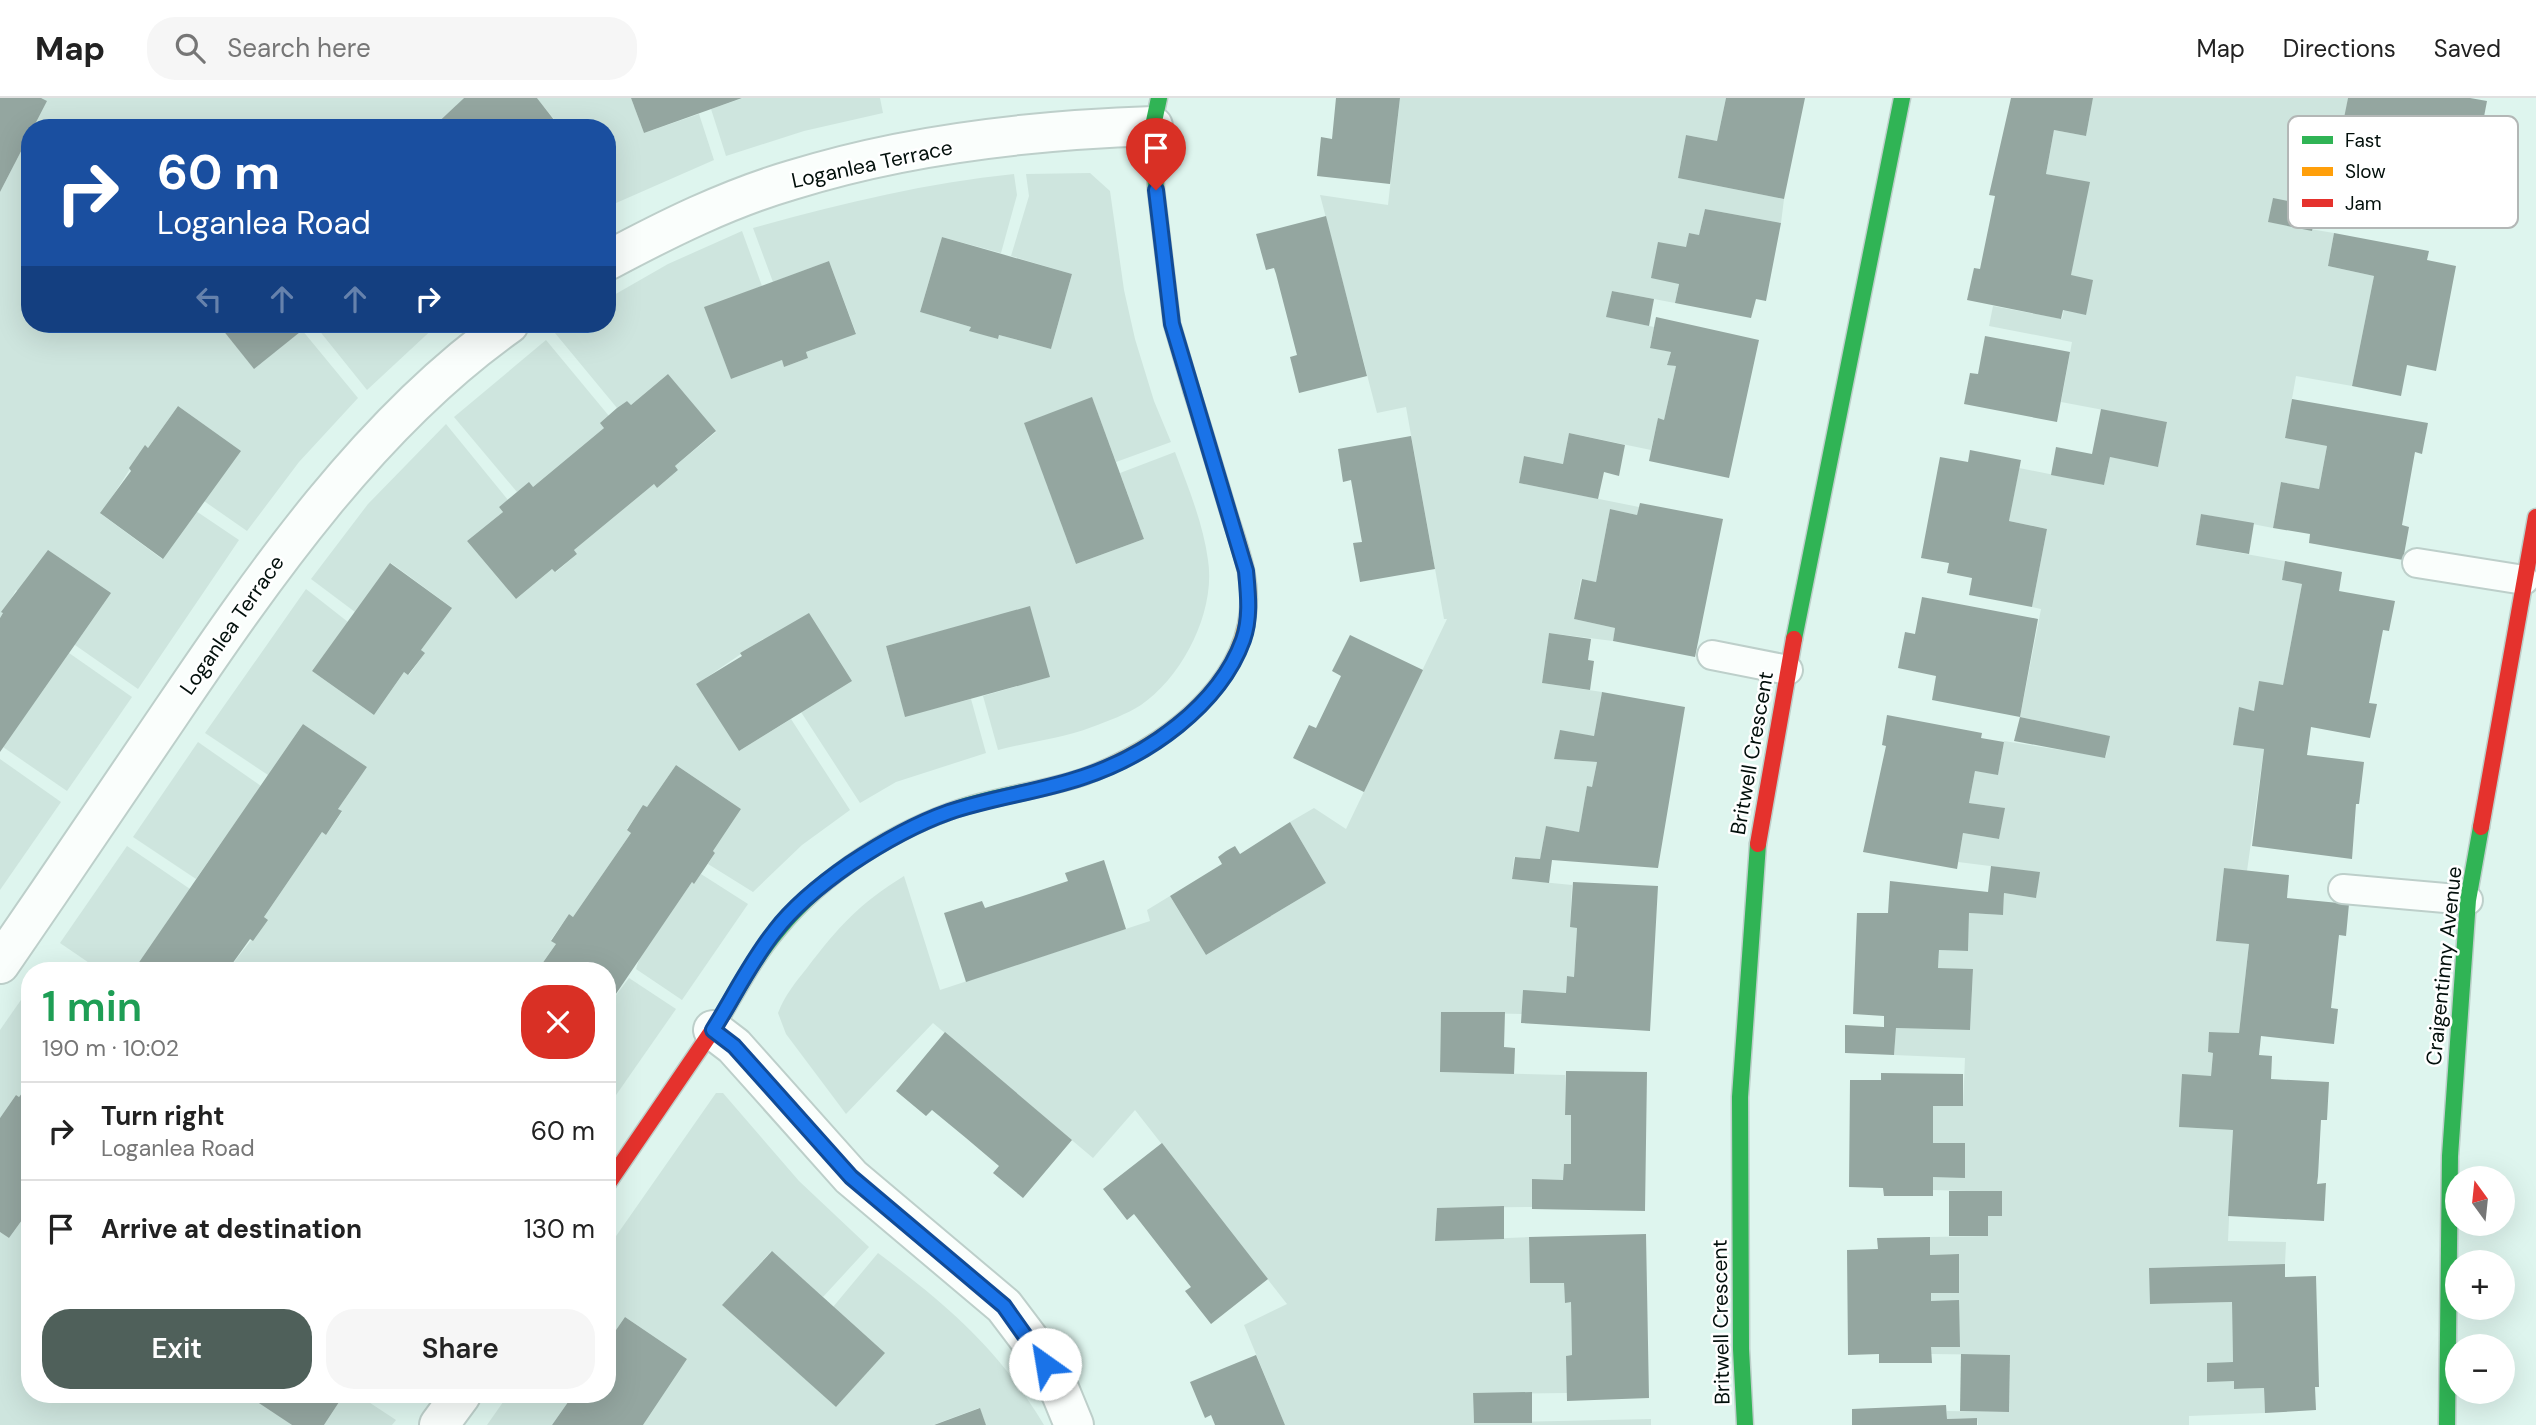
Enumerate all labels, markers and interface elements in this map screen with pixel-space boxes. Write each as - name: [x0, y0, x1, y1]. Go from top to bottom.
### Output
- search box: [147, 17, 637, 80]
- text: Map: [35, 27, 105, 70]
- icon: search: [171, 29, 209, 67]
- text: Search here: [227, 31, 371, 65]
- text: Map: [2197, 33, 2245, 64]
- text: Directions: [2283, 33, 2396, 64]
- text: Saved: [2434, 33, 2501, 64]
- legend: [2288, 116, 2518, 228]
- pin: [1126, 118, 1186, 190]
- text: Fast: [2345, 128, 2381, 153]
- icon: arrive: [1137, 129, 1175, 167]
- street label: Loganlea Terrace: [789, 133, 955, 195]
- text: 60 m: [157, 140, 280, 204]
- icon: right: [42, 147, 133, 238]
- text: Slow: [2345, 159, 2386, 184]
- text: Jam: [2345, 191, 2382, 216]
- text: Loganlea Road: [157, 202, 371, 244]
- icon: left: [190, 280, 228, 318]
- icon: ahead: [263, 280, 301, 318]
- icon: ahead: [336, 280, 374, 318]
- icon: right: [409, 280, 447, 318]
- street label: Loganlea Terrace: [173, 550, 291, 700]
- street label: Britwell Crescent: [1724, 669, 1780, 837]
- street label: Craigentinny Avenue: [2420, 865, 2468, 1067]
- text: 1 min: [42, 979, 142, 1034]
- button: close: [521, 985, 595, 1059]
- text: 190 m · 10:02: [42, 1033, 179, 1063]
- text: Turn right: [101, 1099, 225, 1133]
- icon: right: [42, 1112, 80, 1150]
- text: 60 m: [531, 1114, 595, 1148]
- text: Loganlea Road: [101, 1133, 255, 1163]
- north arrow: [2445, 1166, 2515, 1236]
- map controls: [2445, 1166, 2515, 1404]
- icon: arrive: [42, 1210, 80, 1248]
- text: Arrive at destination: [101, 1212, 362, 1246]
- text: 130 m: [524, 1212, 595, 1246]
- street label: Britwell Crescent: [1706, 1239, 1736, 1405]
- button: +: [2445, 1250, 2515, 1320]
- button: Exit: [42, 1309, 312, 1389]
- button: Share: [326, 1309, 595, 1389]
- position arrow: [1008, 1327, 1082, 1401]
- button: −: [2445, 1334, 2515, 1404]

